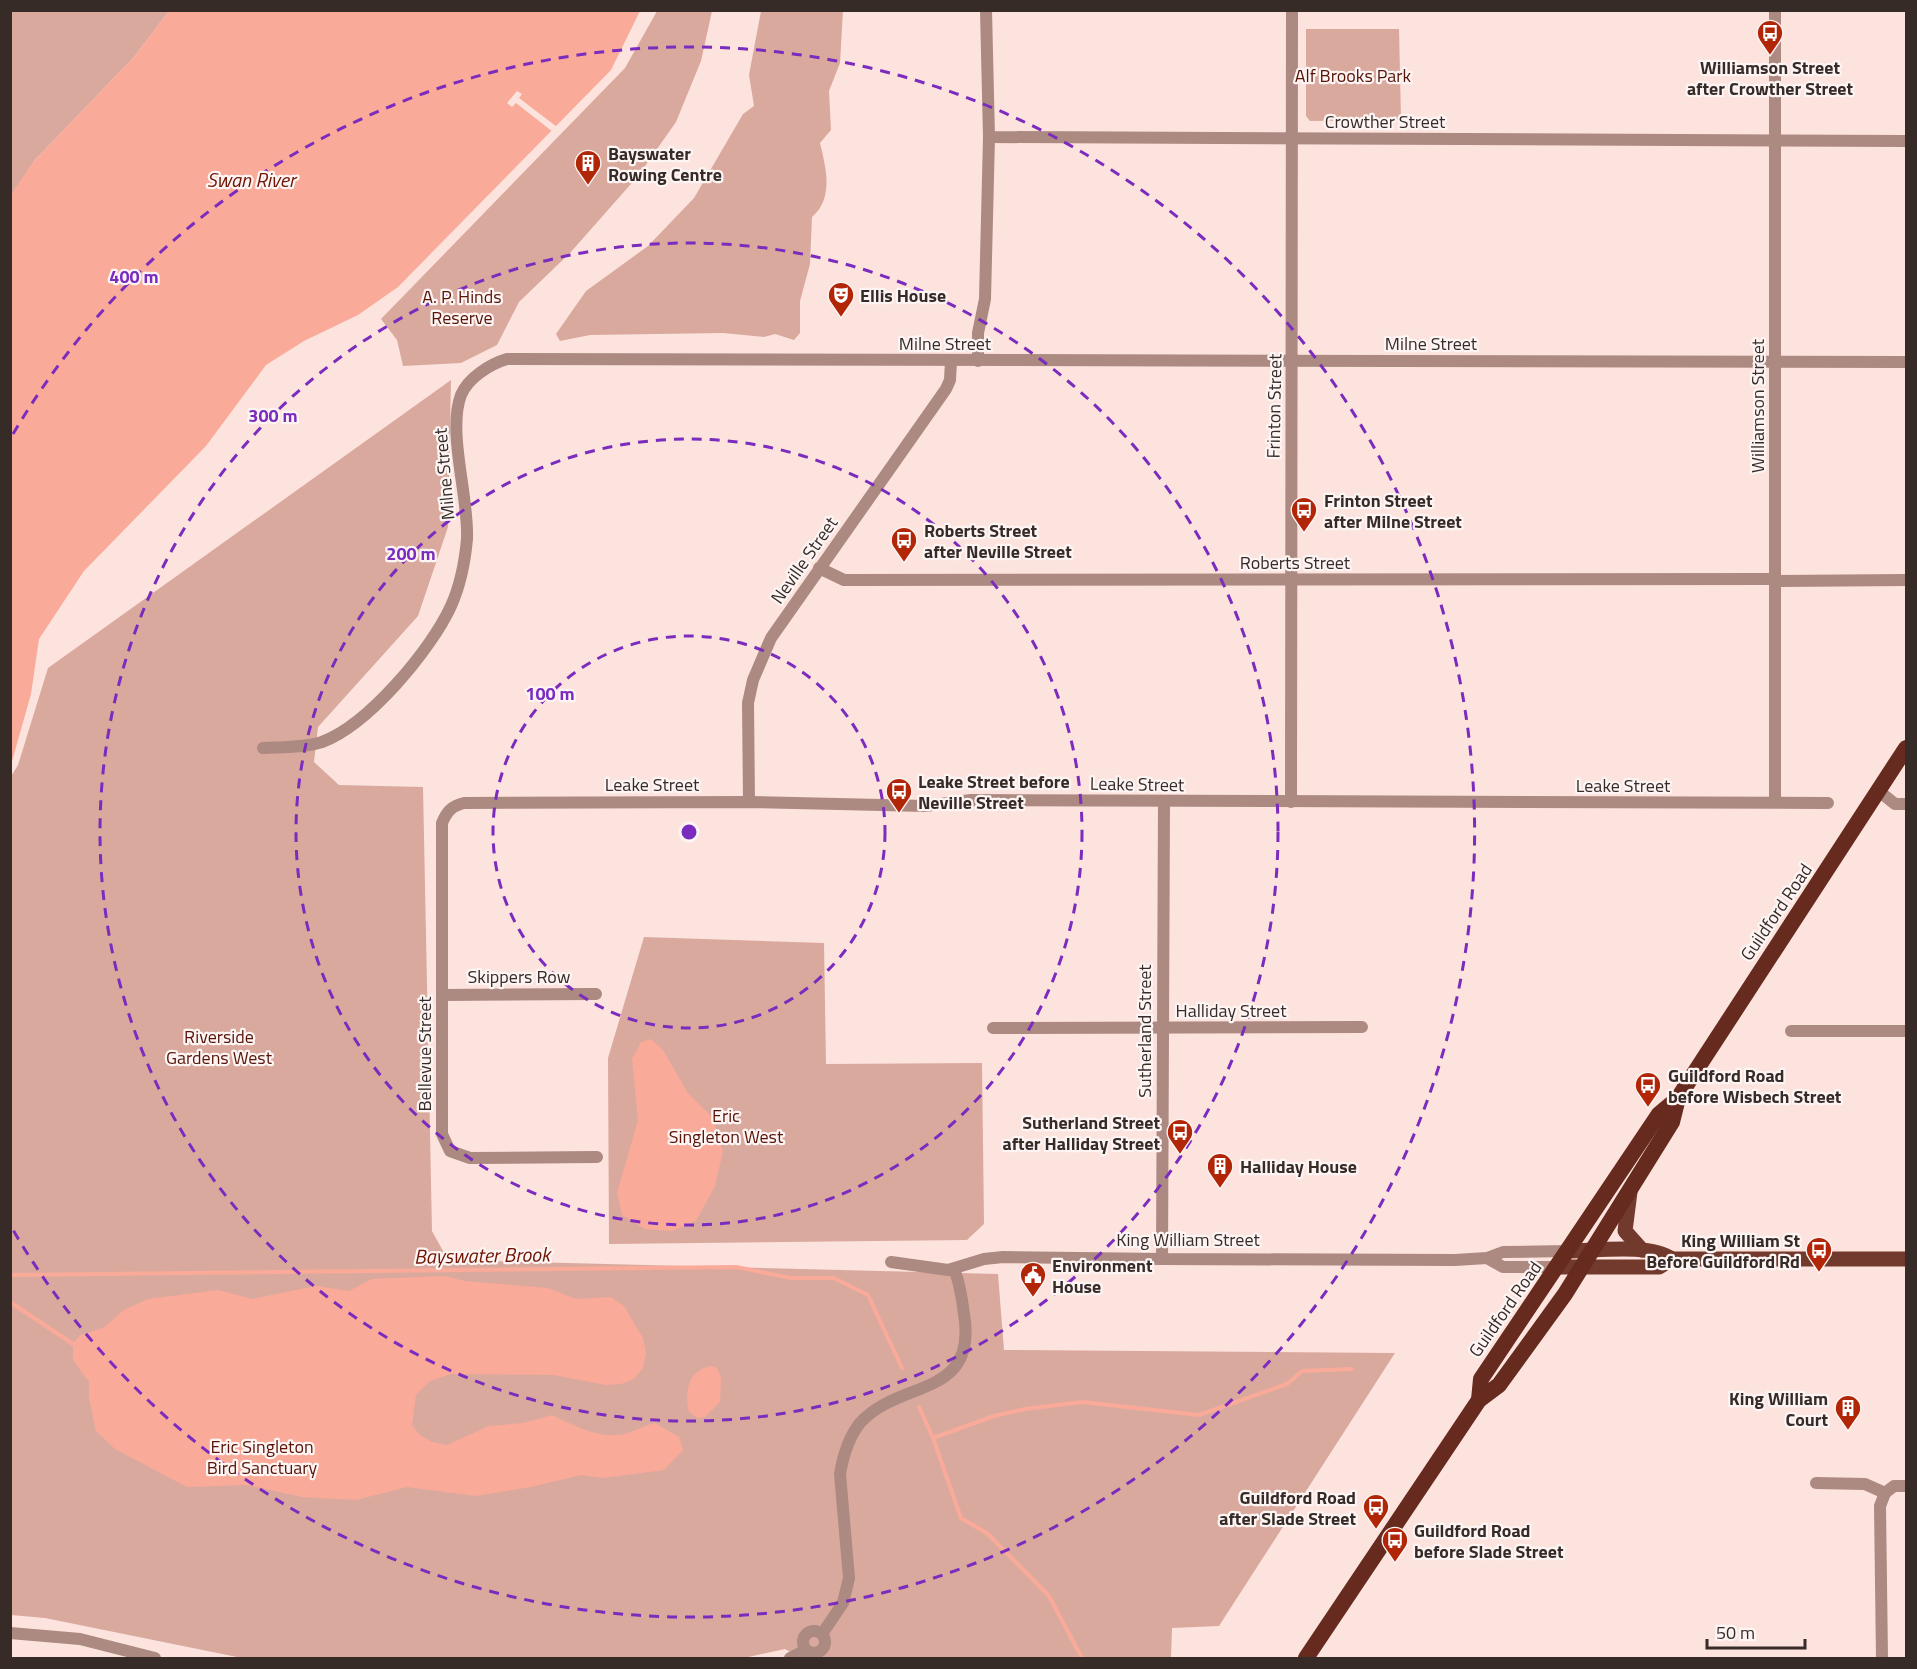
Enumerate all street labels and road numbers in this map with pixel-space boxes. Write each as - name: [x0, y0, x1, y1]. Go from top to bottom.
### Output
- street label: Crowther Street: [1325, 108, 1446, 135]
- street label: Milne Street: [899, 330, 992, 357]
- street label: Milne Street: [1385, 330, 1478, 357]
- street label: Williamson Street: [1744, 338, 1771, 473]
- street label: Frinton Street: [1260, 353, 1288, 459]
- street label: Milne Street: [426, 426, 461, 521]
- street label: Neville Street: [764, 510, 845, 609]
- street label: Roberts Street: [1240, 549, 1351, 576]
- street label: Leake Street: [1090, 770, 1185, 798]
- street label: Leake Street: [605, 771, 700, 798]
- street label: Leake Street: [1576, 772, 1671, 799]
- street label: Guildford Road: [1733, 858, 1819, 966]
- street label: Skippers Row: [468, 963, 571, 990]
- street label: Sutherland Street: [1131, 964, 1158, 1098]
- street label: Bellevue Street: [411, 996, 438, 1112]
- street label: Halliday Street: [1176, 997, 1287, 1024]
- street label: King William Street: [1116, 1226, 1261, 1253]
- street label: Guildford Road: [1462, 1255, 1548, 1363]

